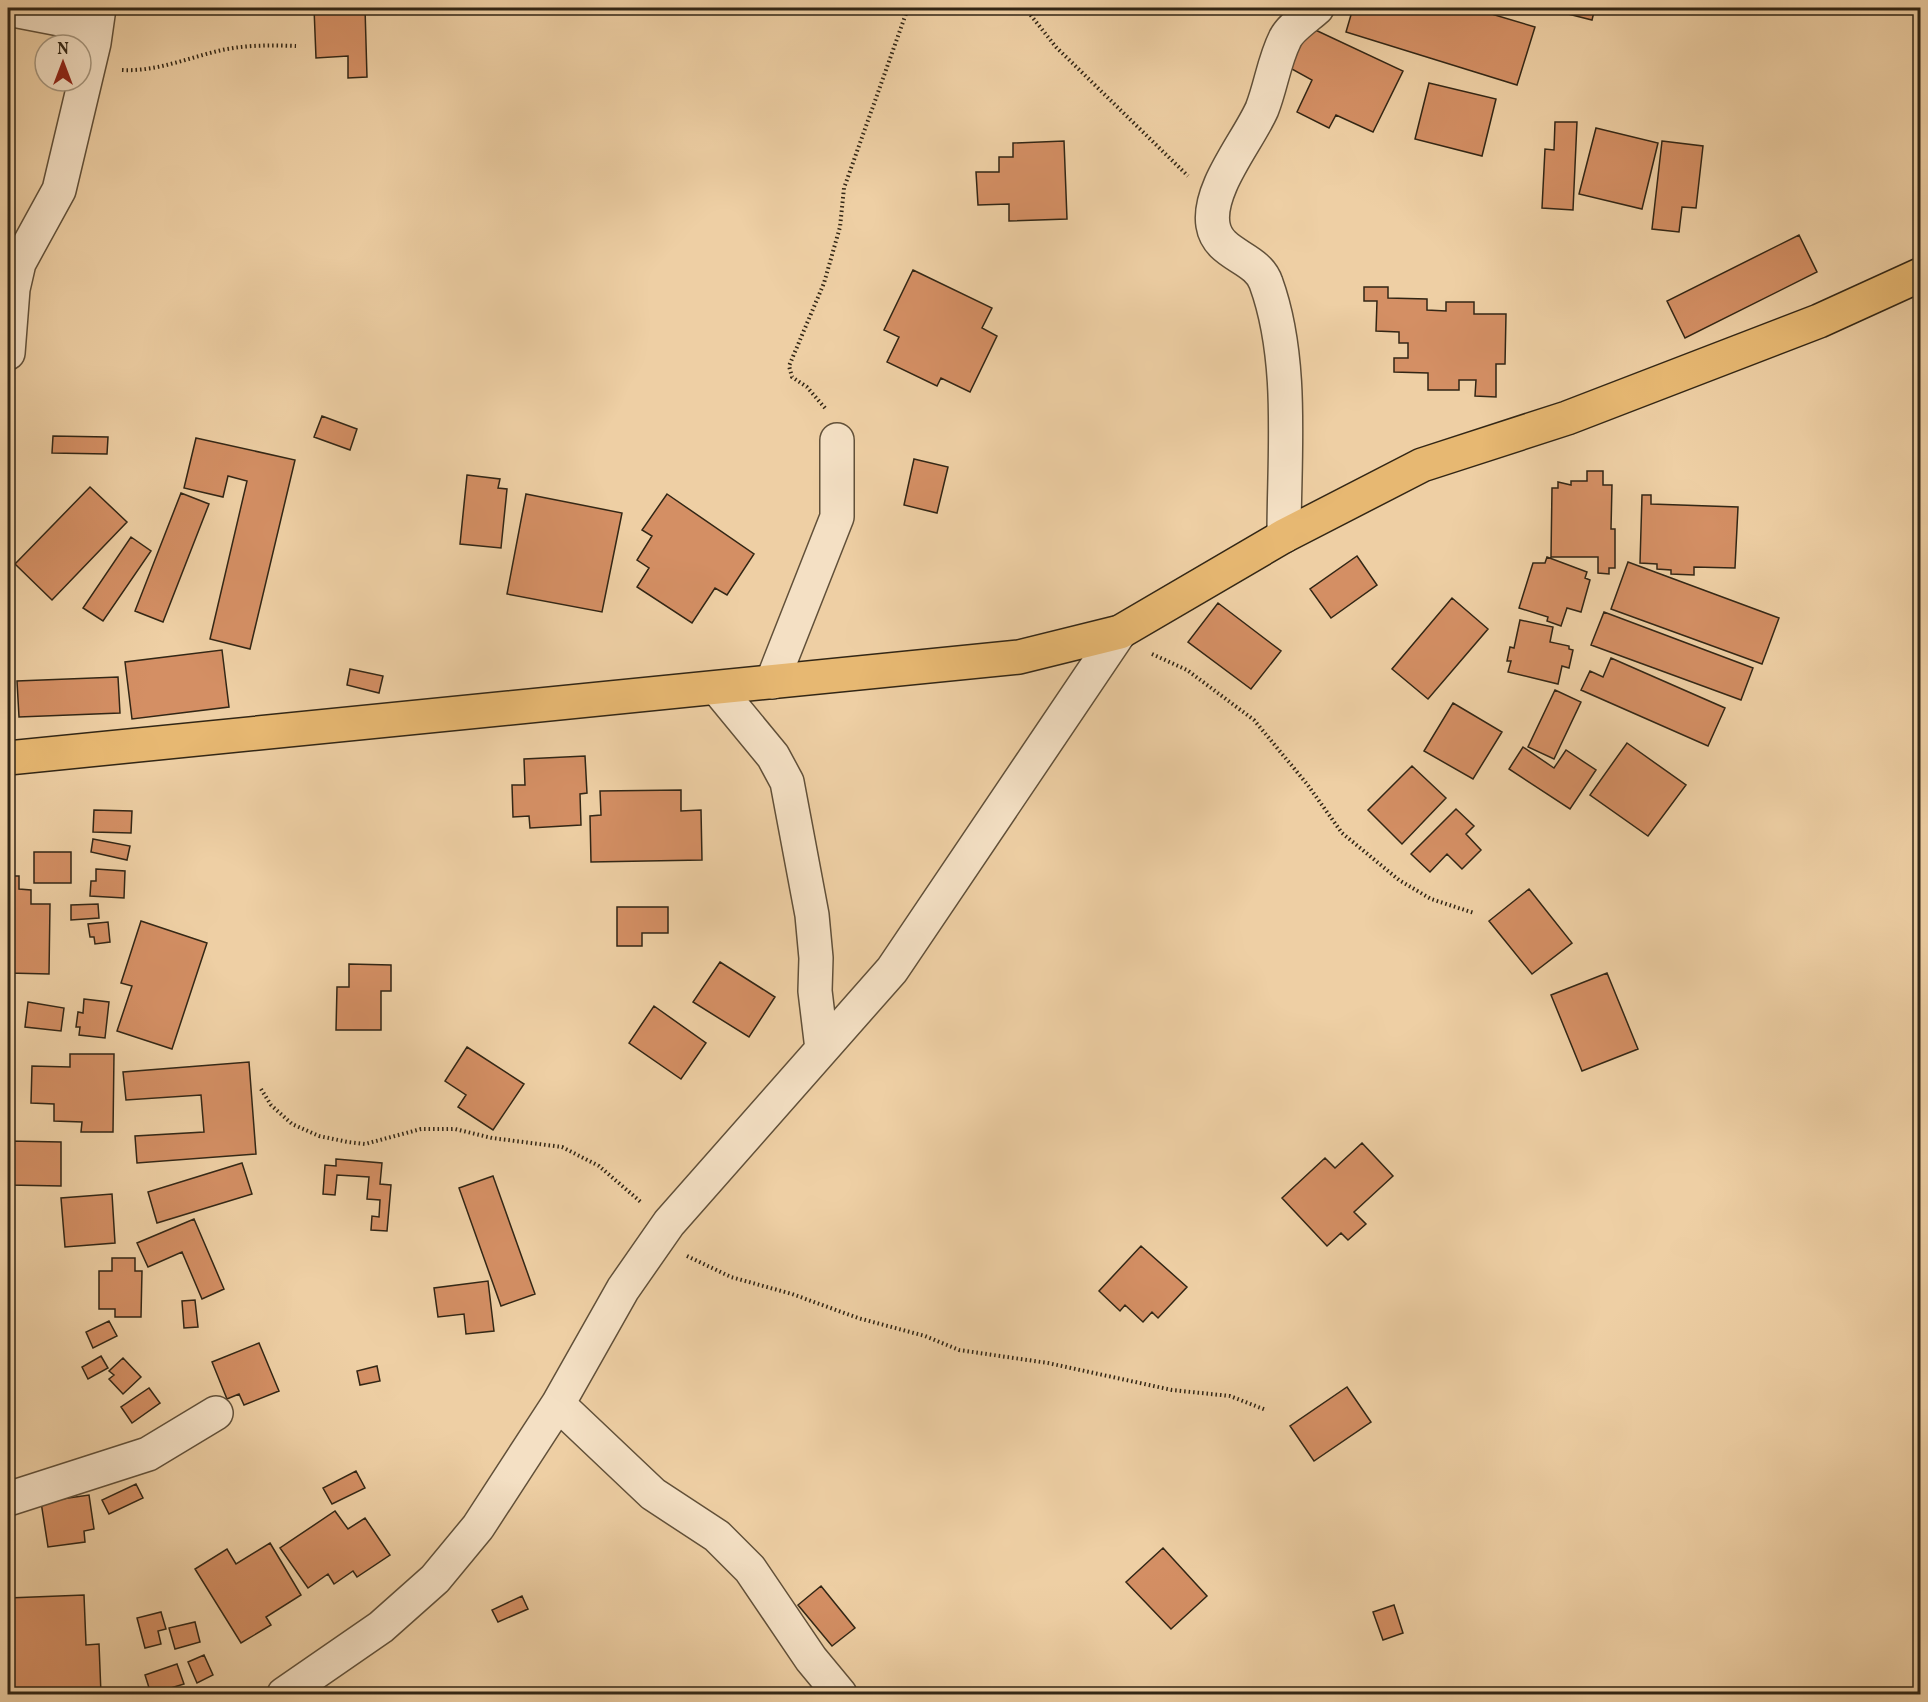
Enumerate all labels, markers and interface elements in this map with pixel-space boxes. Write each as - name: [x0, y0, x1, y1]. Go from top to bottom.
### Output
- north arrow: [33, 33, 93, 93]
- text: N: [57, 39, 69, 61]

